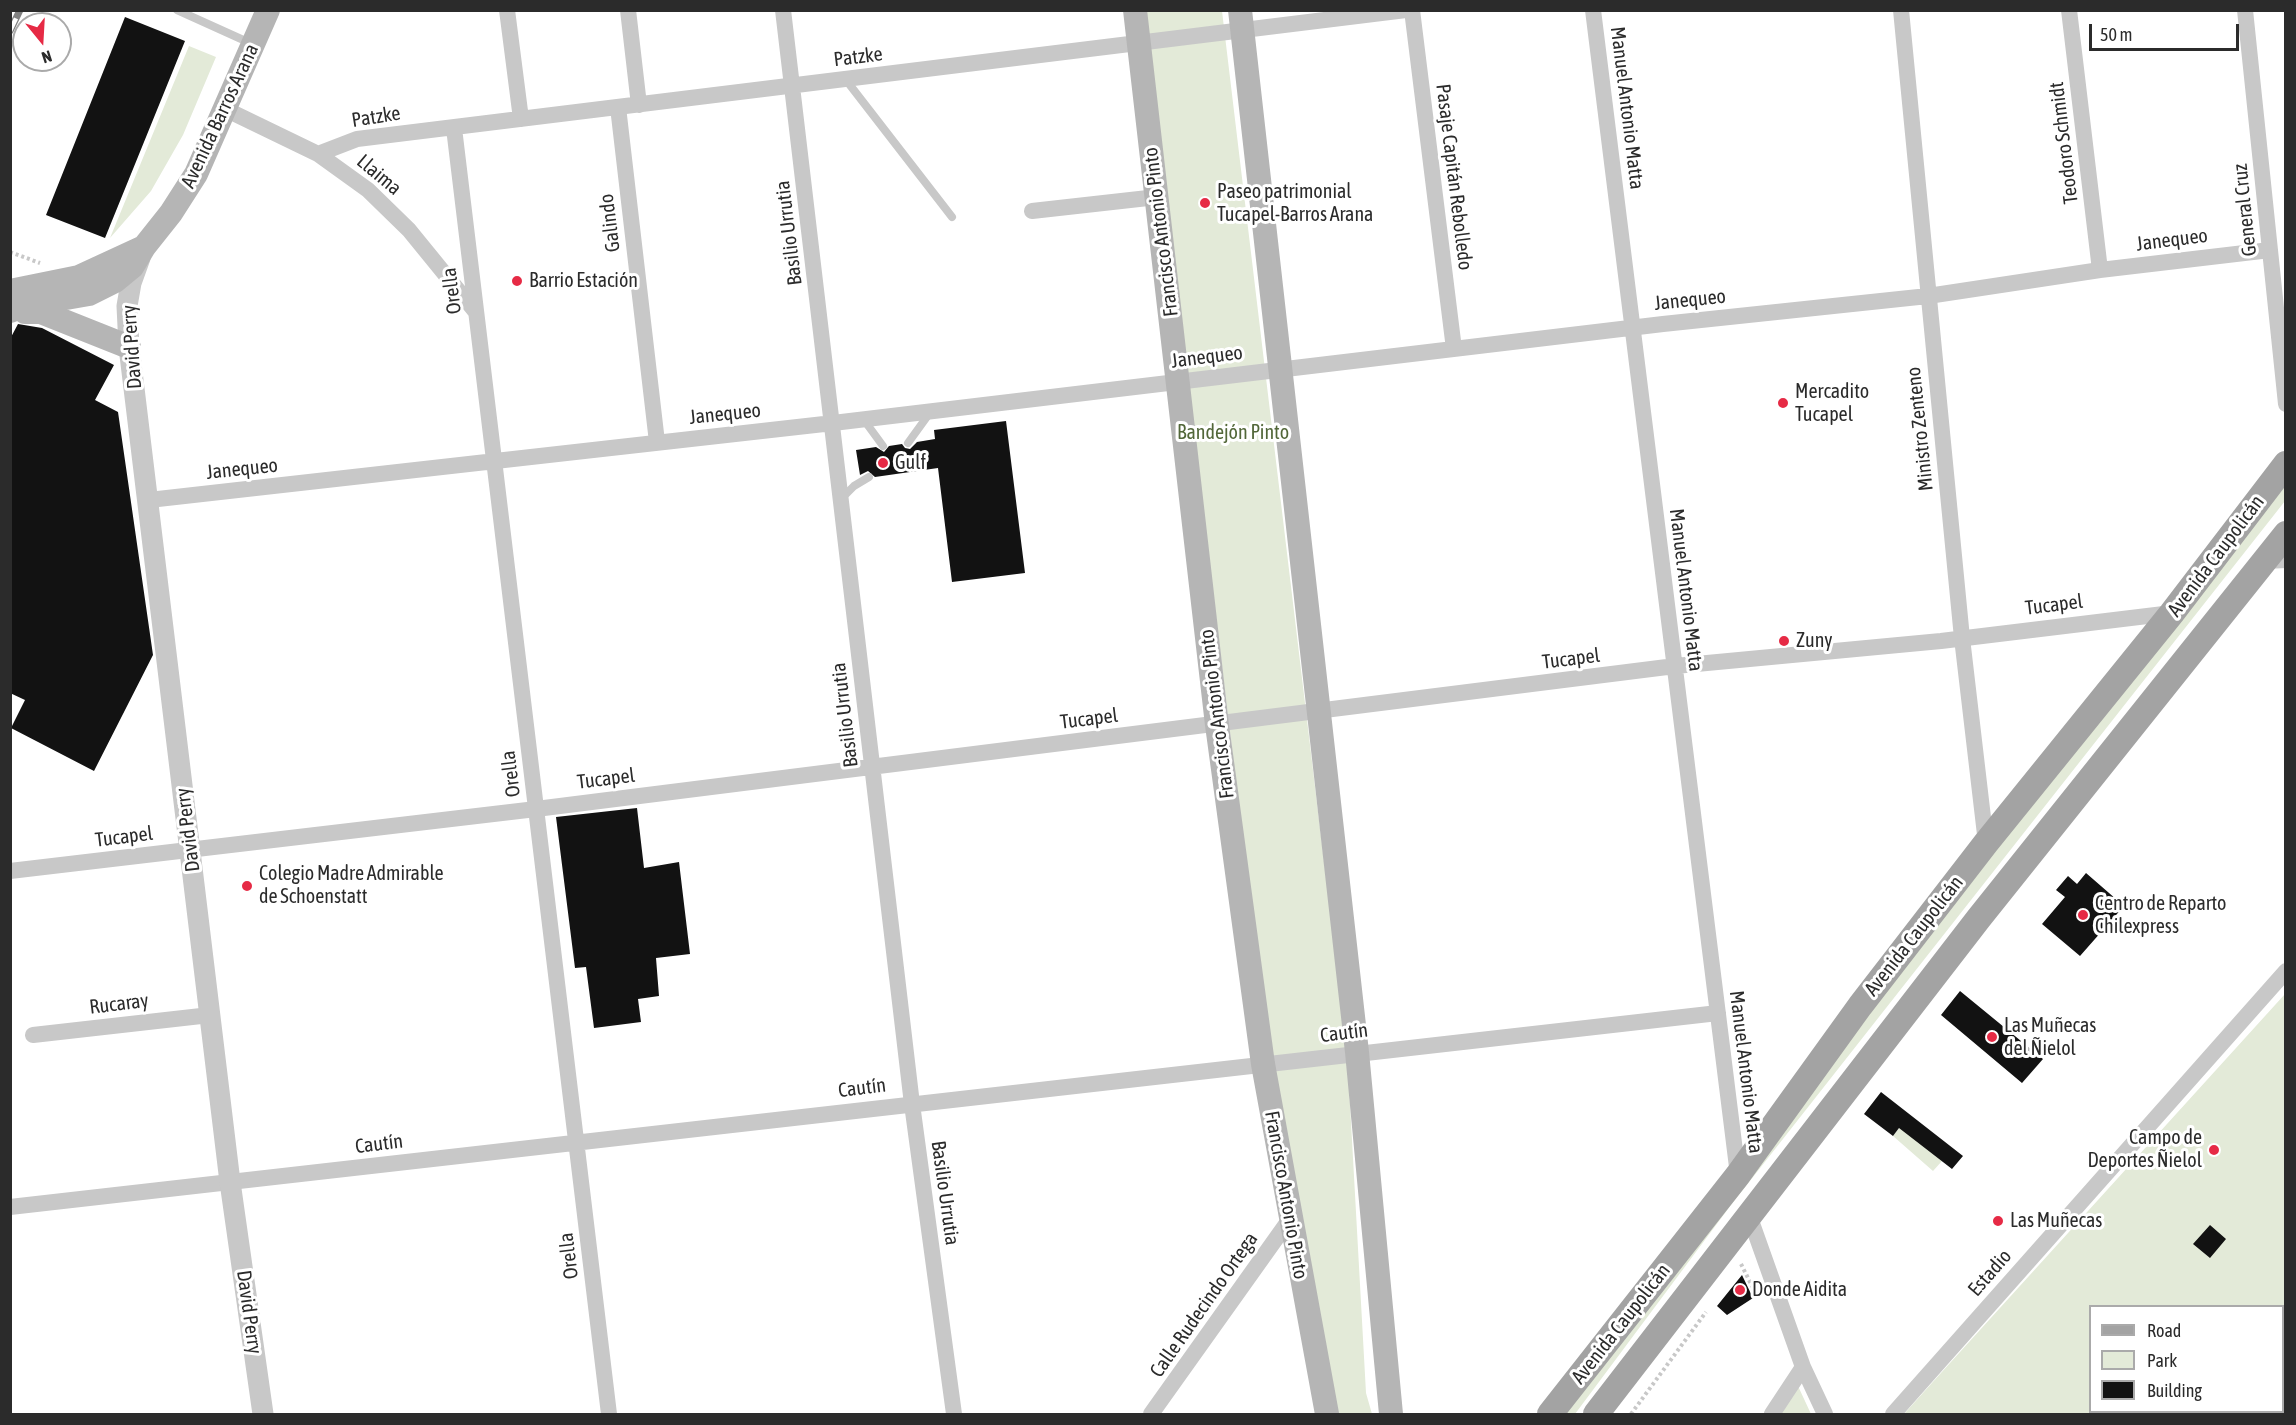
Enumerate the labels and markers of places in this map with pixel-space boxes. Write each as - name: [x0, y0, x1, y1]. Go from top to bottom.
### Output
- place label: Paseo patrimonial Tucapel-Barros Arana: [1217, 180, 1373, 227]
- marker: Paseo patrimonial Tucapel-Barros Arana: [1198, 196, 1212, 210]
- place label: Barrio Estación: [529, 269, 638, 293]
- marker: Barrio Estación: [510, 274, 524, 288]
- place label: Mercadito Tucapel: [1795, 380, 1869, 427]
- marker: Mercadito Tucapel: [1776, 396, 1790, 410]
- place label: Gulf: [895, 451, 926, 475]
- marker: Gulf: [876, 456, 890, 470]
- place label: Zuny: [1796, 629, 1833, 653]
- marker: Zuny: [1777, 634, 1791, 648]
- place label: Colegio Madre Admirable de Schoenstatt: [259, 862, 444, 909]
- marker: Colegio Madre Admirable de Schoenstatt: [240, 879, 254, 893]
- place label: Centro de Reparto Chilexpress: [2095, 892, 2226, 939]
- marker: Centro de Reparto Chilexpress: [2076, 908, 2090, 922]
- place label: Las Muñecas del Ñielol: [2004, 1014, 2096, 1061]
- marker: Las Muñecas del Ñielol: [1985, 1030, 1999, 1044]
- place label: Campo de Deportes Ñielol: [2087, 1126, 2202, 1173]
- marker: Campo de Deportes Ñielol: [2207, 1143, 2221, 1157]
- place label: Las Muñecas: [2010, 1209, 2102, 1233]
- marker: Las Muñecas: [1991, 1214, 2005, 1228]
- place label: Donde Aidita: [1752, 1278, 1847, 1302]
- marker: Donde Aidita: [1733, 1283, 1747, 1297]

